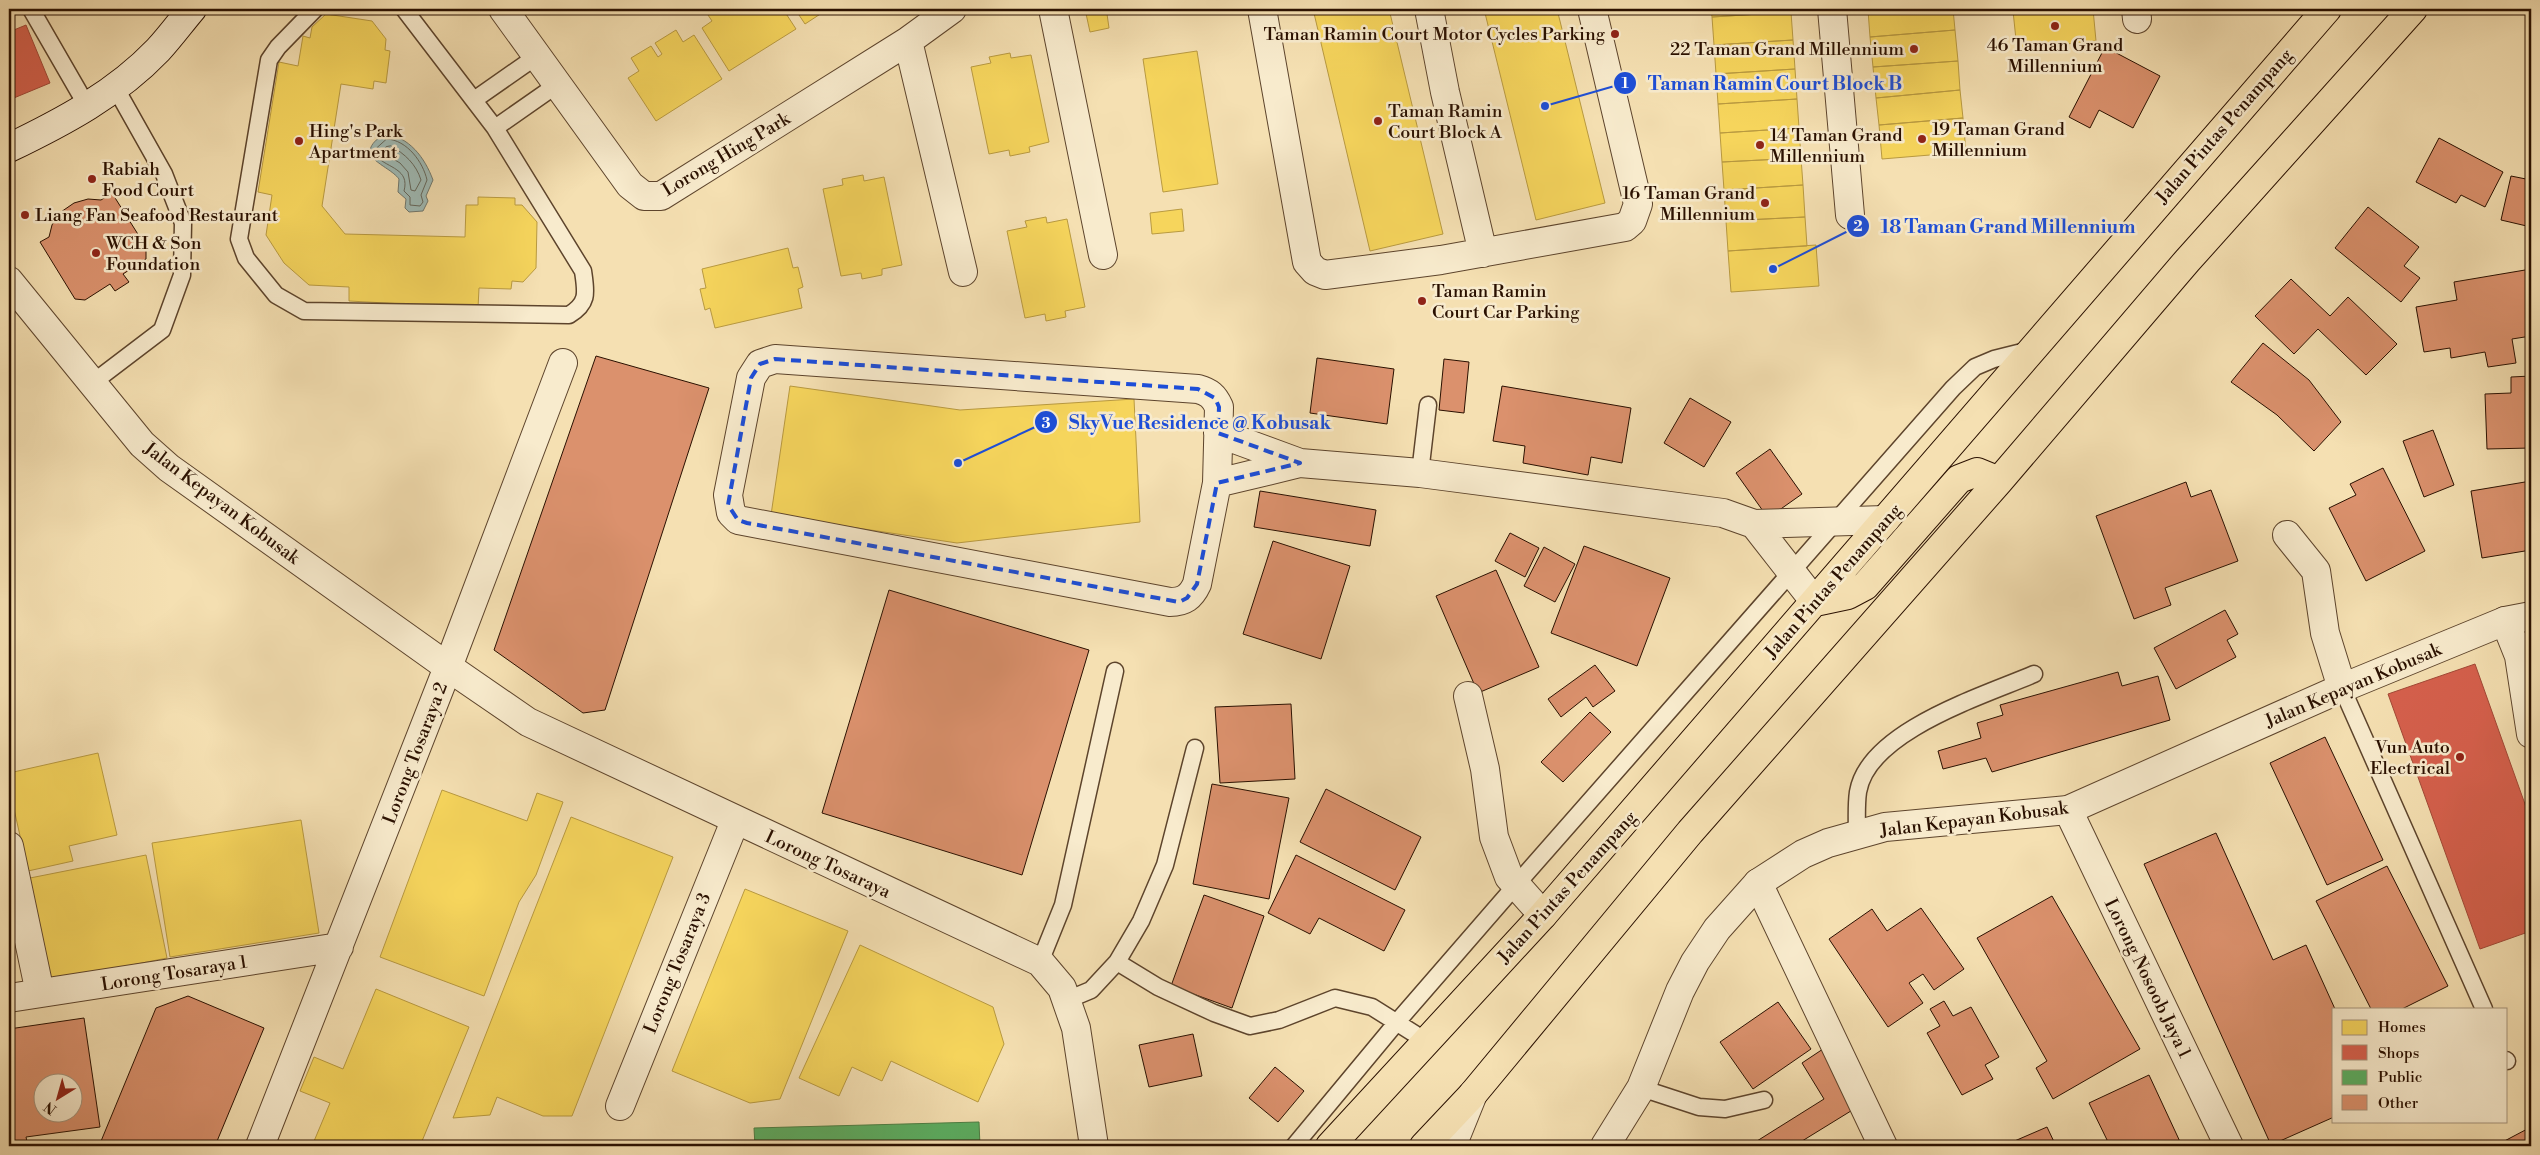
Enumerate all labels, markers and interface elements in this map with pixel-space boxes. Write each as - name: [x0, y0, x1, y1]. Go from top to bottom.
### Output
- marker: 46 Taman Grand Millennium: [2049, 20, 2061, 32]
- place label: Taman Ramin Court Motor Cycles Parking: [1263, 23, 1606, 46]
- marker: Taman Ramin Court Motor Cycles Parking: [1609, 28, 1621, 40]
- place label: 46 Taman Grand Millennium: [1987, 34, 2124, 78]
- place label: 22 Taman Grand Millennium: [1670, 38, 1904, 61]
- marker: 22 Taman Grand Millennium: [1908, 43, 1920, 55]
- street label: Jalan Pintas Penampang: [2150, 44, 2298, 209]
- callout: Taman Ramin Court Block B: [1613, 66, 1912, 100]
- text: Taman Ramin Court Block B: [1648, 72, 1902, 96]
- text: 1: [1621, 74, 1629, 93]
- place label: Taman Ramin Court Block A: [1388, 100, 1503, 144]
- street label: Lorong Hing Park: [658, 106, 796, 202]
- marker: Taman Ramin Court Block A: [1372, 115, 1384, 127]
- place label: 19 Taman Grand Millennium: [1932, 118, 2066, 162]
- place label: Hing's Park Apartment: [308, 120, 404, 164]
- place label: 14 Taman Grand Millennium: [1770, 124, 1903, 168]
- marker: 19 Taman Grand Millennium: [1916, 133, 1928, 145]
- marker: Hing's Park Apartment: [293, 135, 305, 147]
- marker: 14 Taman Grand Millennium: [1754, 139, 1766, 151]
- place label: Rabiah Food Court: [102, 158, 195, 202]
- marker: Rabiah Food Court: [86, 173, 98, 185]
- place label: 16 Taman Grand Millennium: [1622, 182, 1756, 226]
- marker: 16 Taman Grand Millennium: [1759, 197, 1771, 209]
- place label: Liang Fan Seafood Restaurant: [35, 204, 279, 227]
- marker: Liang Fan Seafood Restaurant: [19, 209, 31, 221]
- callout: 18 Taman Grand Millennium: [1845, 209, 2145, 243]
- text: 18 Taman Grand Millennium: [1880, 215, 2136, 239]
- text: 2: [1853, 217, 1863, 236]
- place label: WCH & Son Foundation: [105, 232, 202, 276]
- marker: WCH & Son Foundation: [90, 247, 102, 259]
- place label: Taman Ramin Court Car Parking: [1432, 280, 1580, 324]
- marker: Taman Ramin Court Car Parking: [1416, 295, 1428, 307]
- callout: SkyVue Residence @ Kobusak: [1034, 405, 1341, 439]
- text: SkyVue Residence @ Kobusak: [1069, 411, 1331, 435]
- text: 3: [1041, 414, 1051, 433]
- street label: Jalan Kepayan Kobusak: [138, 437, 306, 571]
- street label: Jalan Pintas Penampang: [1759, 499, 1907, 664]
- street label: Jalan Kepayan Kobusak: [2261, 637, 2446, 733]
- street label: Lorong Tosaraya 2: [378, 679, 453, 827]
- place label: Vun Auto Electrical: [2370, 736, 2451, 780]
- marker: Vun Auto Electrical: [2454, 751, 2466, 763]
- street label: Jalan Kepayan Kobusak: [1878, 796, 2071, 843]
- street label: Jalan Pintas Penampang: [1492, 806, 1642, 969]
- street label: Lorong Tosaraya: [761, 825, 895, 904]
- street label: Lorong Tosaraya 3: [639, 889, 716, 1037]
- street label: Lorong Nosoob Jaya 1: [2099, 895, 2196, 1062]
- street label: Lorong Tosaraya 1: [99, 951, 249, 996]
- legend: [2332, 1008, 2508, 1122]
- text: Homes: [2378, 1018, 2426, 1037]
- text: Shops: [2378, 1044, 2419, 1063]
- text: Public: [2378, 1068, 2422, 1087]
- north arrow: [32, 1072, 82, 1122]
- text: Other: [2378, 1094, 2419, 1113]
- text: N: [41, 1097, 61, 1118]

